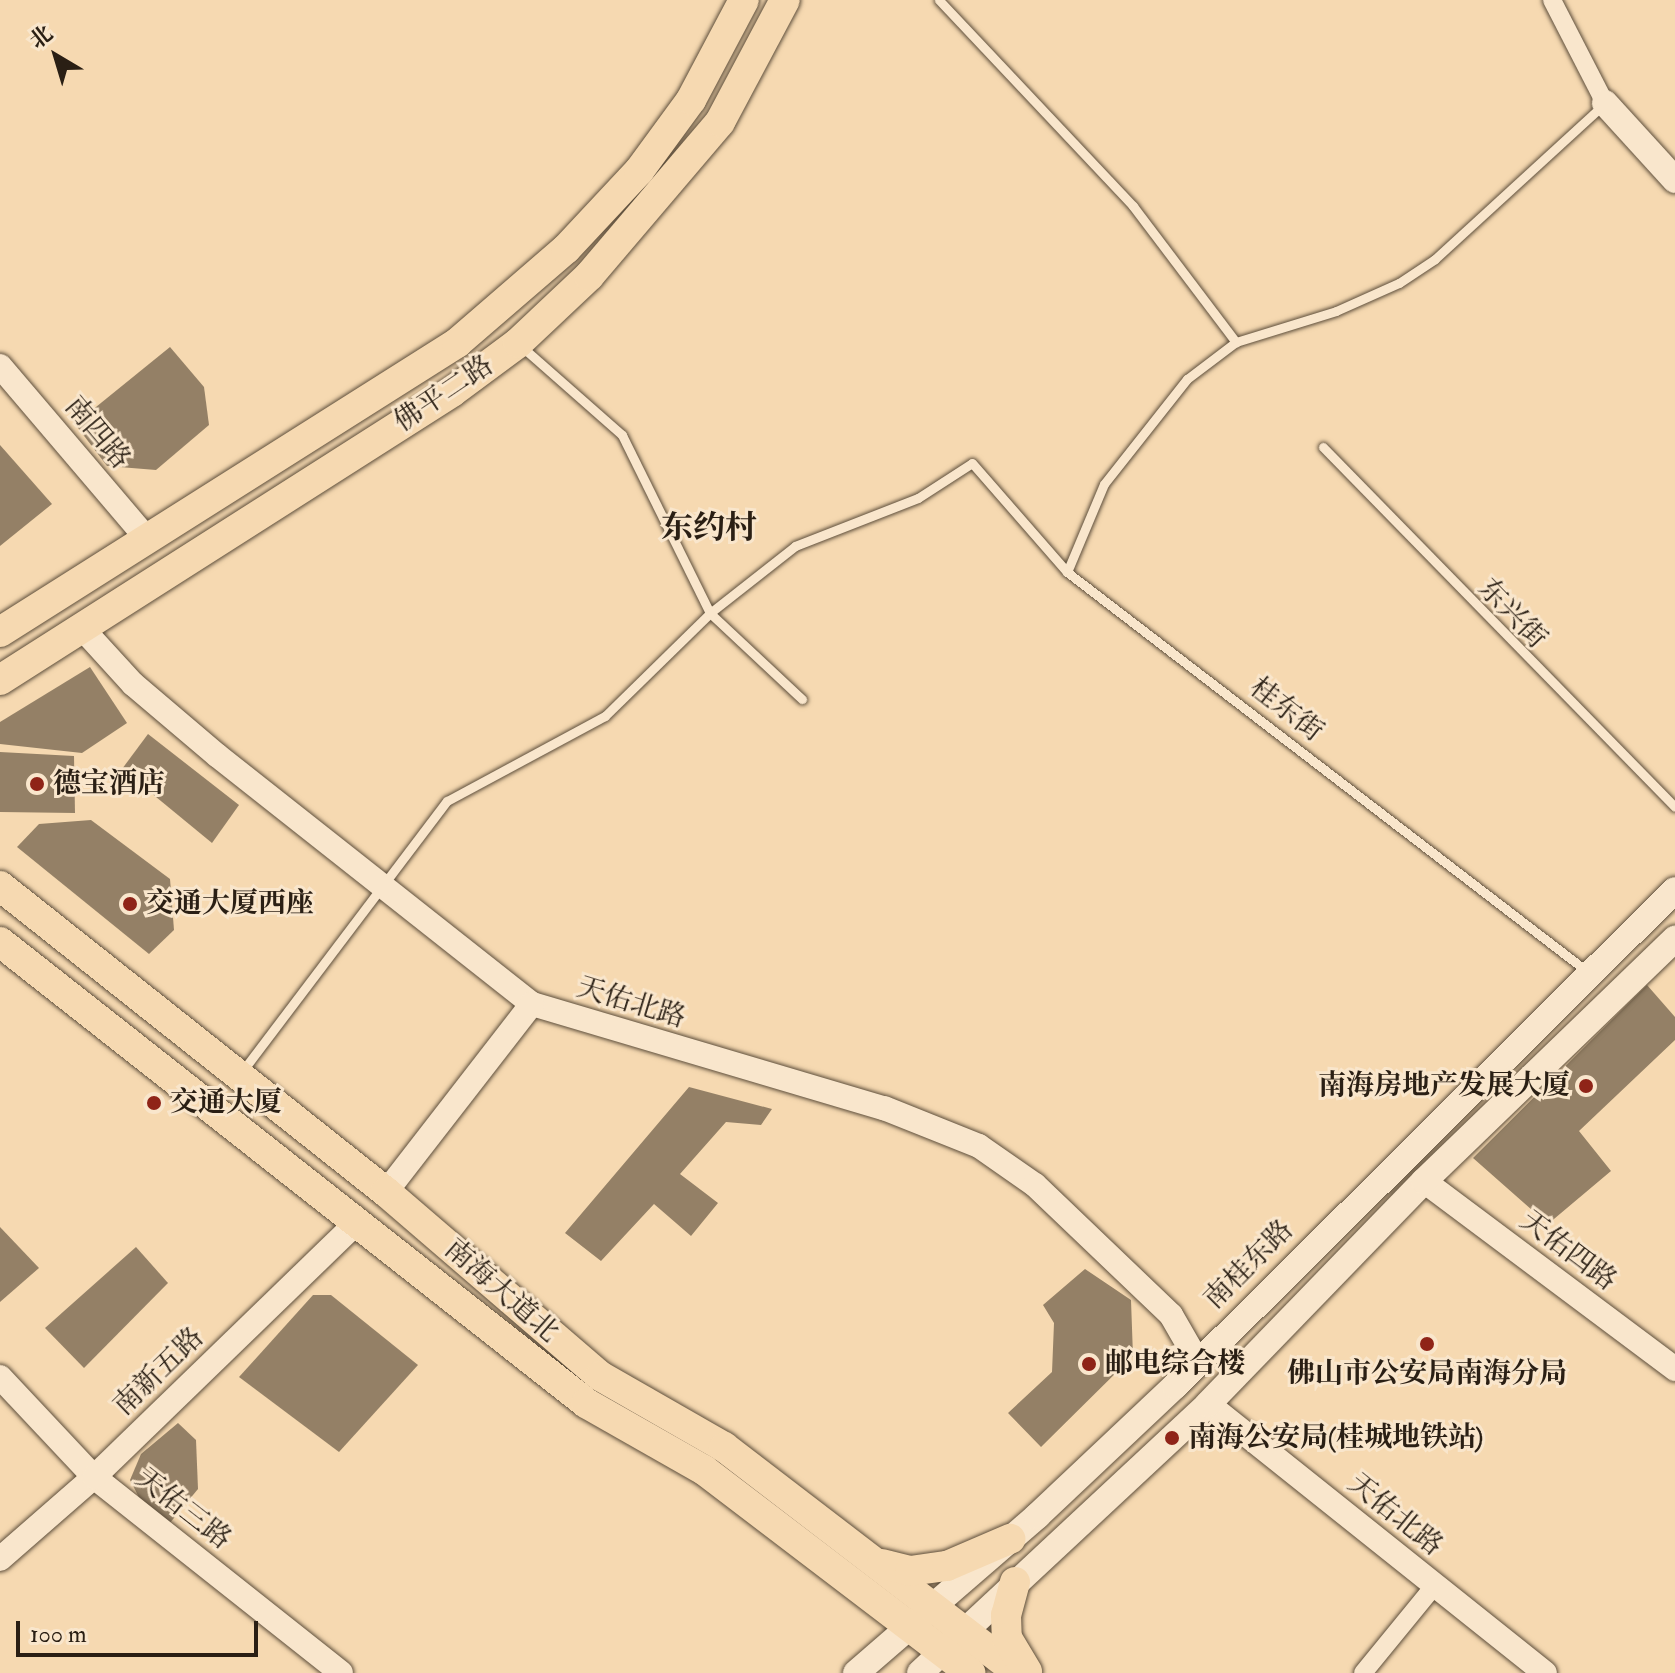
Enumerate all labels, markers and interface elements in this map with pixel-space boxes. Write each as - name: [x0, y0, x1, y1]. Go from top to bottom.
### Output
- north arrow: [16, 16, 96, 96]
- text: 北: [24, 19, 59, 55]
- street label: 佛平二路: [388, 349, 500, 439]
- street label: 南四路: [57, 390, 137, 476]
- district label: 东约村: [661, 509, 757, 547]
- street label: 东兴街: [1471, 572, 1553, 656]
- street label: 桂东街: [1243, 671, 1329, 749]
- place label: 德宝酒店: [53, 767, 165, 801]
- marker: 德宝酒店: [28, 775, 46, 793]
- place label: 交通大厦西座: [146, 887, 314, 921]
- marker: 交通大厦西座: [121, 895, 139, 913]
- street label: 天佑北路: [573, 971, 689, 1035]
- place label: 南海房地产发展大厦: [1318, 1069, 1570, 1103]
- marker: 南海房地产发展大厦: [1577, 1077, 1595, 1095]
- place label: 交通大厦: [170, 1086, 282, 1120]
- marker: 交通大厦: [145, 1094, 163, 1112]
- street label: 天佑四路: [1513, 1204, 1623, 1298]
- street label: 南桂东路: [1198, 1214, 1300, 1316]
- street label: 南海大道北: [437, 1232, 565, 1350]
- street label: 南新五路: [107, 1321, 211, 1423]
- marker: 佛山市公安局南海分局: [1418, 1335, 1436, 1353]
- place label: 邮电综合楼: [1105, 1347, 1245, 1381]
- marker: 邮电综合楼: [1080, 1355, 1098, 1373]
- place label: 佛山市公安局南海分局: [1287, 1357, 1567, 1391]
- place label: 南海公安局(桂城地铁站): [1188, 1421, 1483, 1455]
- marker: 南海公安局(桂城地铁站): [1163, 1429, 1181, 1447]
- street label: 天佑三路: [129, 1461, 237, 1557]
- street label: 天佑北路: [1341, 1467, 1449, 1563]
- scale bar: [20, 1605, 262, 1655]
- text: 100 m: [30, 1619, 87, 1650]

